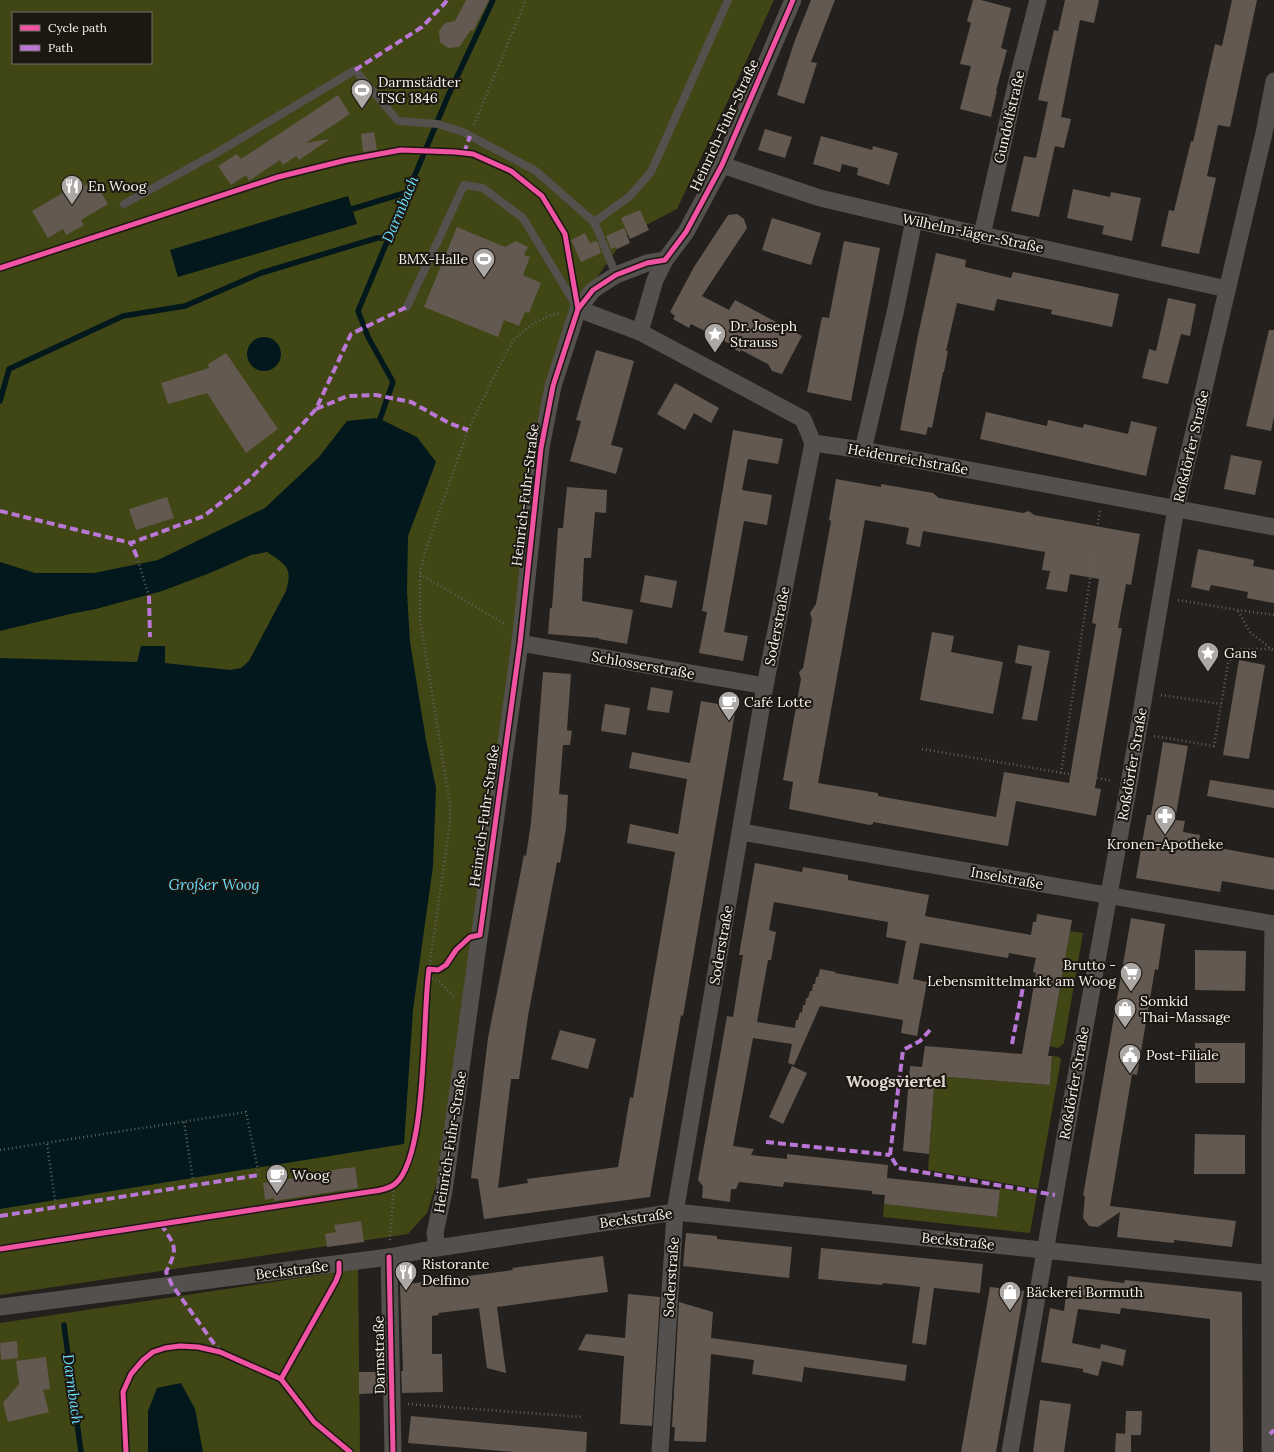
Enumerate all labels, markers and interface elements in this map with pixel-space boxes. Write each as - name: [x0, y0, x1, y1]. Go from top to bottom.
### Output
- legend: [12, 12, 152, 64]
- text: Cycle path: [48, 20, 107, 35]
- text: Path: [48, 40, 73, 55]
- street label: Heinrich-Fuhr-Straße: [686, 56, 763, 194]
- street label: Gundolfstraße: [990, 68, 1029, 165]
- place label: Darmstädter TSG 1846: [378, 73, 461, 107]
- sports icon: Darmstädter TSG 1846: [349, 77, 375, 110]
- water label: Darmbach: [377, 172, 423, 245]
- restaurant icon: En Woog: [59, 173, 85, 206]
- place label: En Woog: [88, 177, 147, 195]
- street label: Wilhelm-Jäger-Straße: [901, 209, 1046, 257]
- sports icon: BMX-Halle: [471, 246, 497, 279]
- place label: BMX-Halle: [398, 250, 468, 268]
- place label: Dr. Joseph Strauss: [730, 317, 797, 351]
- place icon: Dr. Joseph Strauss: [702, 321, 728, 354]
- street label: Roßdörfer Straße: [1169, 388, 1213, 504]
- street label: Heinrich-Fuhr-Straße: [507, 422, 543, 567]
- street label: Heidenreichstraße: [846, 440, 970, 479]
- street label: Soderstraße: [760, 584, 794, 667]
- place icon: Gans: [1195, 640, 1221, 673]
- place label: Gans: [1224, 644, 1257, 662]
- street label: Schlosserstraße: [590, 647, 696, 683]
- cafe icon: Café Lotte: [716, 689, 742, 722]
- place label: Café Lotte: [744, 693, 812, 711]
- street label: Roßdörfer Straße: [1113, 706, 1151, 822]
- street label: Heinrich-Fuhr-Straße: [465, 743, 503, 888]
- pharmacy icon: Kronen-Apotheke: [1152, 803, 1178, 836]
- place label: Kronen-Apotheke: [1107, 835, 1224, 853]
- street label: Inselstraße: [969, 863, 1045, 893]
- water label: Großer Woog: [169, 875, 259, 894]
- street label: Soderstraße: [705, 903, 737, 986]
- place label: Brutto - Lebensmittelmarkt am Woog: [927, 956, 1116, 990]
- supermarket icon: Brutto - Lebensmittelmarkt am Woog: [1118, 960, 1144, 993]
- place label: Somkid Thai-Massage: [1140, 992, 1231, 1026]
- shop icon: Somkid Thai-Massage: [1112, 996, 1138, 1029]
- street label: Roßdörfer Straße: [1055, 1025, 1093, 1141]
- public building icon: Post-Filiale: [1117, 1042, 1143, 1075]
- place label: Post-Filiale: [1146, 1046, 1219, 1064]
- street label: Heinrich-Fuhr-Straße: [430, 1069, 470, 1214]
- district label: Woogsviertel: [846, 1071, 946, 1091]
- cafe icon: Woog: [264, 1162, 290, 1195]
- place label: Woog: [292, 1166, 330, 1184]
- street label: Beckstraße: [598, 1204, 674, 1232]
- street label: Beckstraße: [921, 1228, 996, 1254]
- street label: Soderstraße: [659, 1236, 683, 1318]
- place label: Ristorante Delfino: [422, 1255, 490, 1289]
- street label: Beckstraße: [254, 1257, 330, 1283]
- restaurant icon: Ristorante Delfino: [393, 1259, 419, 1292]
- shop icon: Bäckerei Bormuth: [997, 1279, 1023, 1312]
- place label: Bäckerei Bormuth: [1026, 1283, 1143, 1301]
- street label: Darmstraße: [369, 1315, 389, 1394]
- water label: Darmbach: [59, 1353, 87, 1426]

